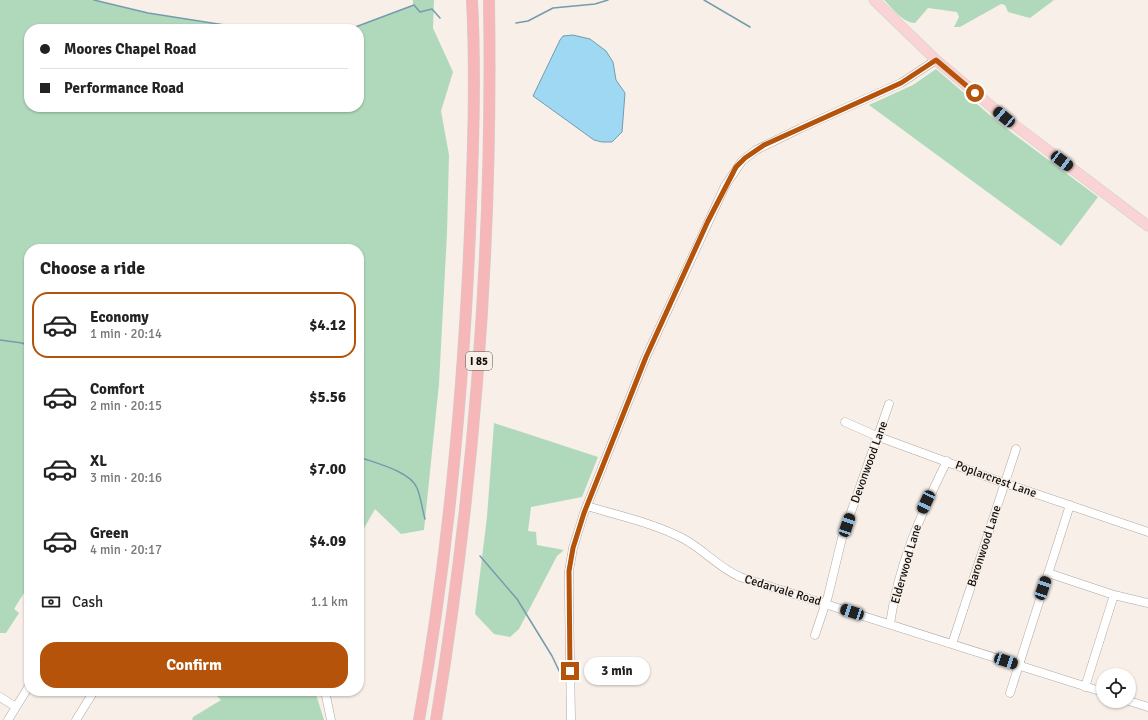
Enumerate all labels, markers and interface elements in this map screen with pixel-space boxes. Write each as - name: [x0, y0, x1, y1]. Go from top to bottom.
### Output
- text: Moores Chapel Road: [64, 40, 196, 58]
- text: Performance Road: [64, 79, 184, 97]
- route start: [966, 84, 984, 102]
- car: [991, 105, 1017, 129]
- car: [1049, 149, 1075, 173]
- text: Choose a ride: [40, 257, 145, 279]
- icon: car: [42, 307, 78, 343]
- text: Economy: [90, 308, 149, 326]
- text: $4.12: [309, 316, 346, 334]
- text: 1 min · 20:14: [90, 326, 162, 342]
- road number: I 85: [466, 352, 492, 370]
- icon: car: [42, 379, 78, 415]
- text: Comfort: [90, 380, 144, 398]
- text: $5.56: [309, 388, 346, 406]
- text: 2 min · 20:15: [90, 398, 162, 414]
- street label: Devonwood Lane: [848, 419, 891, 505]
- icon: car: [42, 451, 78, 487]
- text: XL: [90, 452, 107, 470]
- street label: Poplarcrest Lane: [953, 458, 1039, 501]
- text: $7.00: [309, 460, 346, 478]
- text: 3 min · 20:16: [90, 470, 162, 486]
- car: [915, 489, 937, 515]
- street label: Baronwood Lane: [964, 503, 1005, 589]
- car: [837, 512, 857, 538]
- icon: car: [42, 523, 78, 559]
- street label: Elderwood Lane: [888, 523, 925, 606]
- text: Green: [90, 524, 129, 542]
- text: $4.09: [309, 532, 346, 550]
- text: 4 min · 20:17: [90, 542, 162, 558]
- street label: Cedarvale Road: [743, 572, 823, 609]
- car: [1034, 575, 1052, 601]
- icon: cash: [40, 591, 62, 613]
- text: Cash: [72, 593, 103, 611]
- text: 1.1 km: [311, 594, 348, 610]
- car: [839, 603, 865, 621]
- button: Confirm: [40, 642, 348, 688]
- car: [993, 652, 1019, 670]
- callout: 3 min: [584, 657, 650, 685]
- route end: [561, 662, 579, 680]
- text: 3 min: [601, 663, 633, 679]
- map controls: [1096, 668, 1136, 708]
- button: locate: [1096, 668, 1136, 708]

